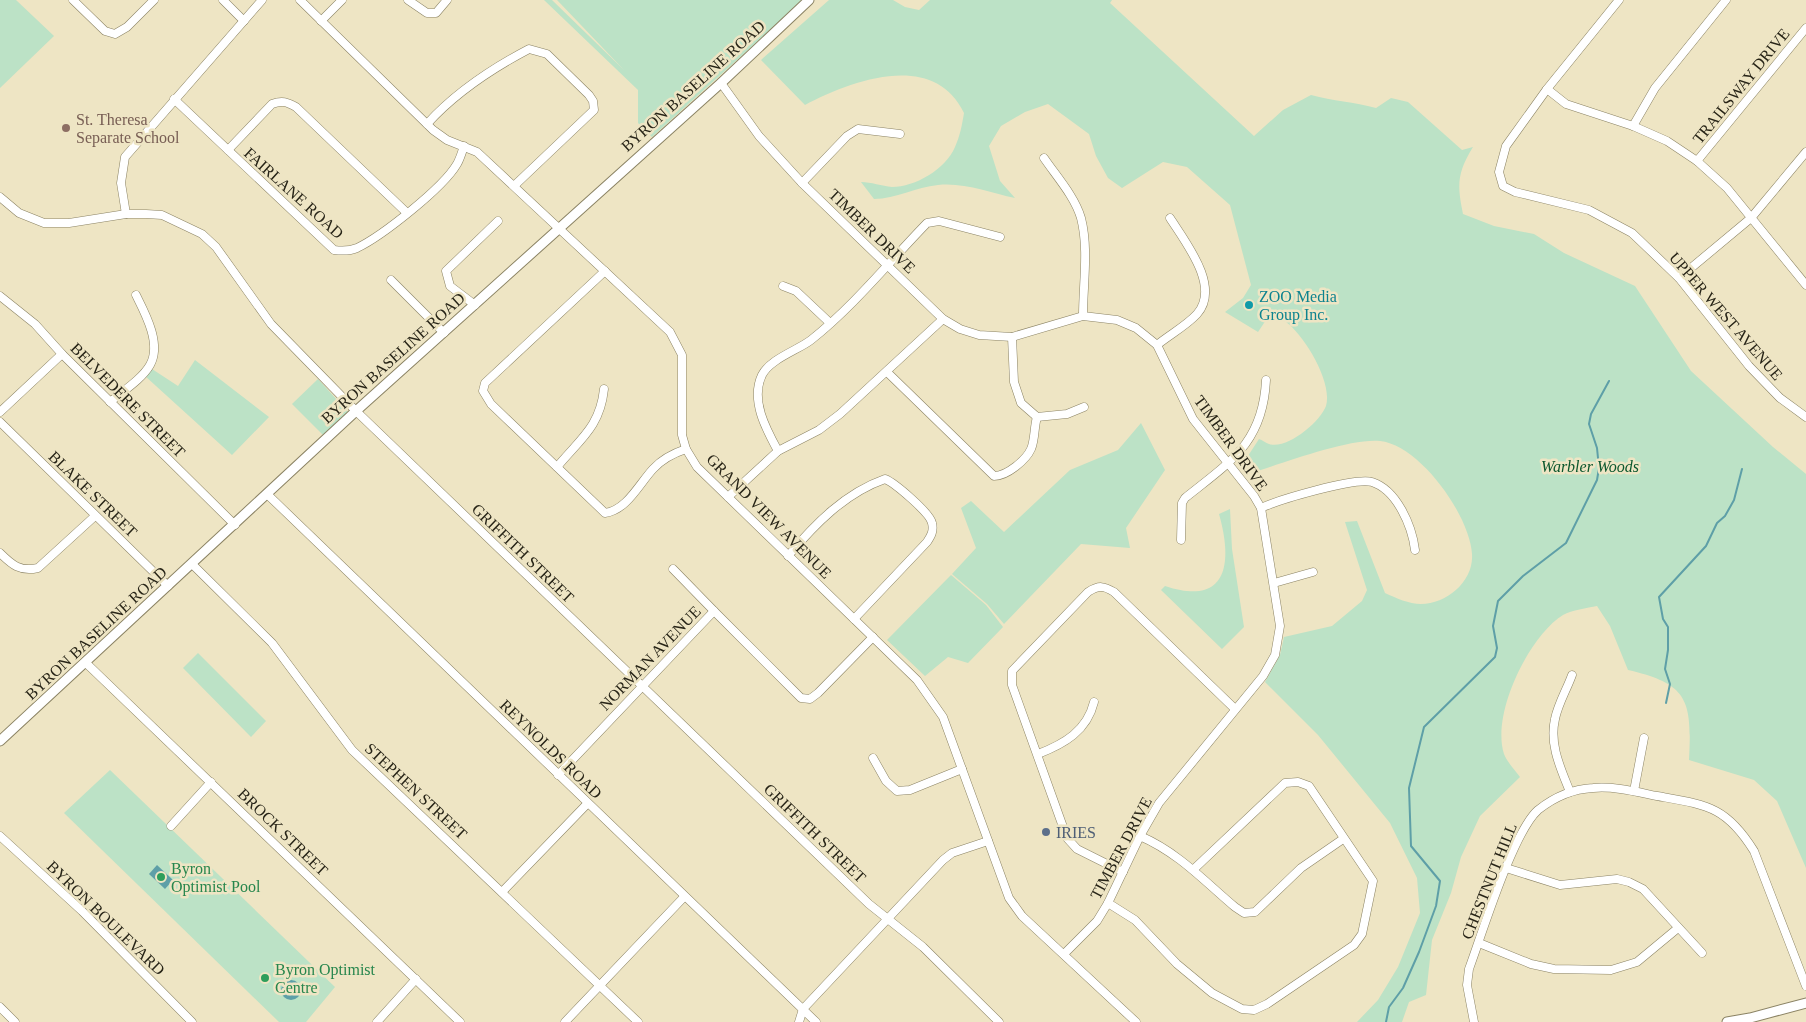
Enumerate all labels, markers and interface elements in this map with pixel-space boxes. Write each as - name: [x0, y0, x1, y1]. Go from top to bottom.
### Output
- street label: BYRON BASELINE ROAD: [618, 17, 768, 155]
- street label: TRAILSWAY DRIVE: [1689, 25, 1793, 147]
- place label: St. Theresa Separate School: [76, 111, 180, 147]
- marker: St. Theresa Separate School: [60, 122, 72, 134]
- street label: FAIRLANE ROAD: [241, 144, 347, 242]
- street label: TIMBER DRIVE: [825, 186, 919, 276]
- street label: UPPER WEST AVENUE: [1666, 249, 1786, 383]
- place label: ZOO Media Group Inc.: [1259, 288, 1337, 324]
- street label: BYRON BASELINE ROAD: [318, 289, 468, 427]
- marker: ZOO Media Group Inc.: [1243, 299, 1255, 311]
- street label: BELVEDERE STREET: [67, 339, 189, 461]
- street label: TIMBER DRIVE: [1191, 392, 1271, 494]
- street label: BLAKE STREET: [45, 448, 141, 541]
- street label: GRAND VIEW AVENUE: [703, 450, 835, 582]
- park label: Warbler Woods: [1541, 458, 1639, 475]
- street label: GRIFFITH STREET: [469, 500, 578, 606]
- street label: BYRON BASELINE ROAD: [22, 563, 170, 703]
- street label: NORMAN AVENUE: [596, 602, 704, 714]
- street label: REYNOLDS ROAD: [497, 696, 605, 802]
- street label: STEPHEN STREET: [362, 739, 471, 843]
- street label: GRIFFITH STREET: [761, 780, 870, 886]
- street label: BROCK STREET: [235, 785, 331, 879]
- street label: TIMBER DRIVE: [1087, 794, 1155, 902]
- street label: CHESTNUT HILL: [1458, 820, 1520, 942]
- place label: IRIES: [1056, 824, 1096, 841]
- marker: IRIES: [1040, 826, 1052, 838]
- street label: BYRON BOULEVARD: [44, 857, 168, 979]
- place label: Byron Optimist Pool: [171, 860, 261, 896]
- marker: Byron Optimist Pool: [155, 871, 167, 883]
- place label: Byron Optimist Centre: [275, 961, 376, 996]
- marker: Byron Optimist Centre: [259, 972, 271, 984]

